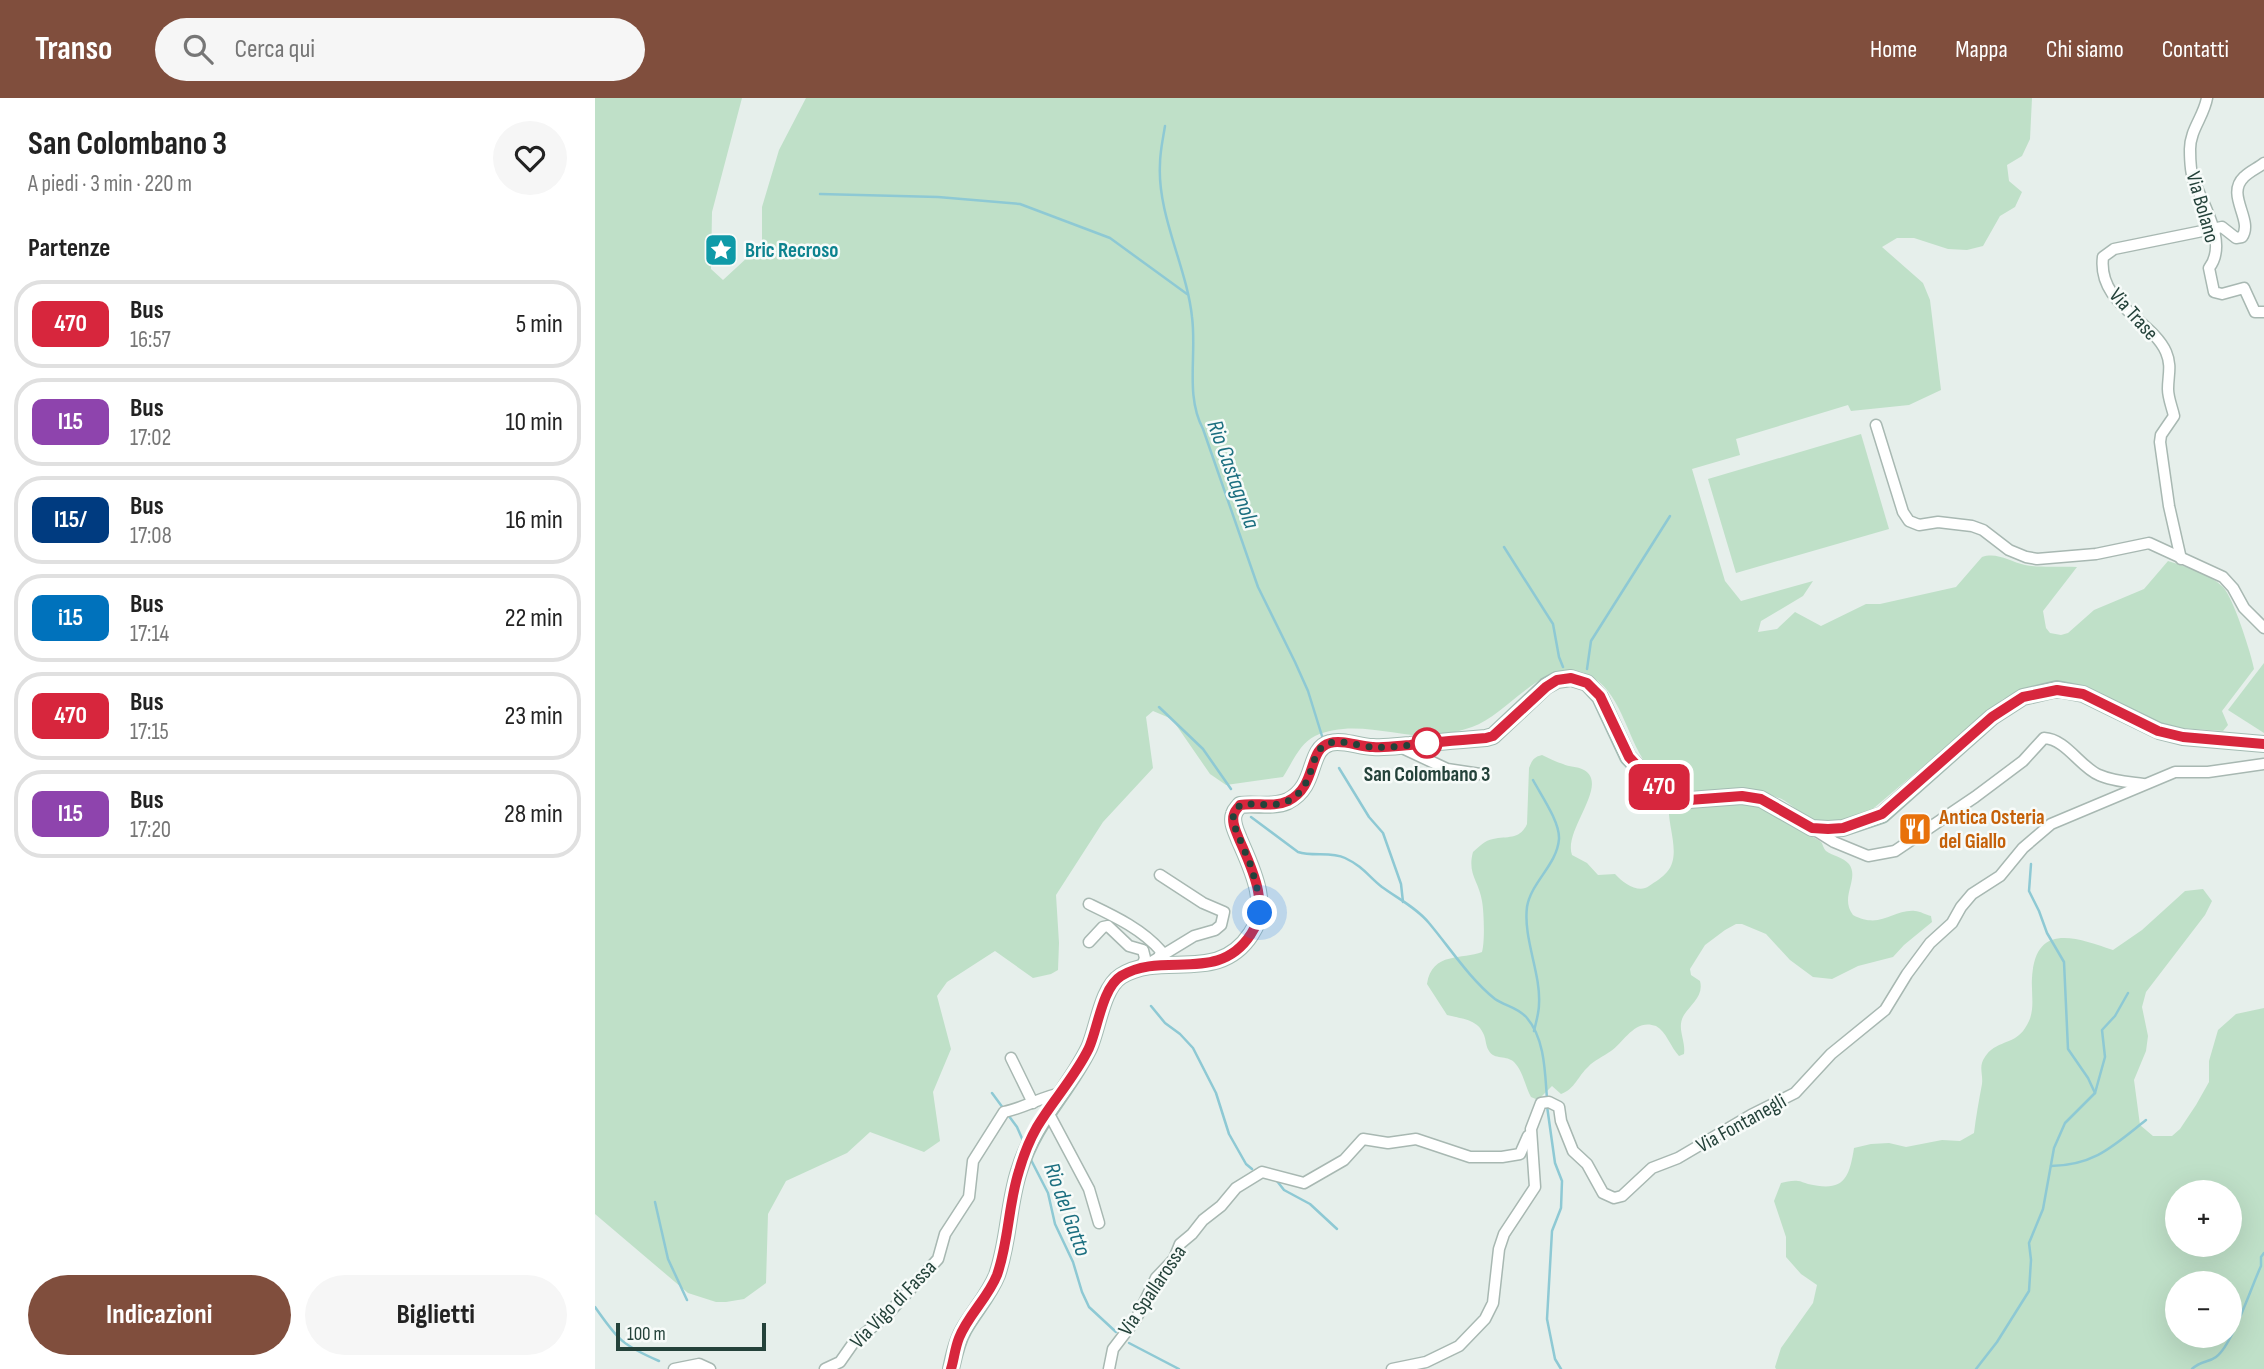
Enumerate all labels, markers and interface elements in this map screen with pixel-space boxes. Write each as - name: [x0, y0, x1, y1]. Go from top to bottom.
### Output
- search box: [155, 18, 645, 81]
- text: Transo: [35, 29, 113, 69]
- icon: search: [179, 30, 217, 68]
- text: Cerca qui: [235, 34, 315, 65]
- text: Home: [1870, 35, 1917, 64]
- text: Mappa: [1955, 35, 2008, 64]
- text: Chi siamo: [2046, 35, 2124, 64]
- text: Contatti: [2162, 35, 2229, 64]
- button: heart: [493, 121, 567, 195]
- text: San Colombano 3: [28, 124, 227, 164]
- street label: Via Bolano: [2181, 169, 2225, 245]
- text: A piedi · 3 min · 220 m: [28, 170, 192, 198]
- place icon: Bric Recroso: [702, 231, 740, 269]
- text: Partenze: [28, 233, 110, 264]
- place label: Bric Recroso: [745, 238, 838, 263]
- street label: Via Trase: [2104, 283, 2163, 346]
- text: Bus: [130, 295, 164, 326]
- text: 470: [54, 309, 87, 338]
- text: 5 min: [516, 309, 563, 340]
- text: 16:57: [130, 326, 171, 354]
- text: Bus: [130, 393, 164, 424]
- text: I15: [58, 407, 83, 436]
- text: 10 min: [506, 407, 563, 438]
- water label: Rio Castagnola: [1200, 416, 1266, 533]
- text: 17:02: [130, 424, 171, 452]
- text: Bus: [130, 491, 164, 522]
- text: I15/: [54, 505, 87, 534]
- text: 16 min: [506, 505, 563, 536]
- text: 17:08: [130, 522, 172, 550]
- text: Bus: [130, 589, 164, 620]
- text: i15: [58, 603, 83, 632]
- text: 22 min: [505, 603, 563, 634]
- text: 17:14: [130, 620, 169, 648]
- text: Bus: [130, 687, 164, 718]
- text: 470: [54, 701, 87, 730]
- text: 23 min: [505, 701, 563, 732]
- text: 17:15: [130, 718, 169, 746]
- marker: San Colombano 3: [1412, 728, 1442, 758]
- place label: San Colombano 3: [1364, 762, 1490, 787]
- line badge: 470: [1619, 764, 1699, 810]
- text: 470: [1643, 772, 1675, 801]
- text: Bus: [130, 785, 164, 816]
- text: I15: [58, 799, 83, 828]
- text: 28 min: [504, 799, 563, 830]
- place label: Antica Osteria del Giallo: [1938, 805, 2045, 854]
- restaurant icon: Antica Osteria del Giallo: [1896, 810, 1934, 848]
- text: 17:20: [130, 816, 171, 844]
- your location: [1242, 895, 1277, 930]
- street label: Via Fontanegli: [1692, 1089, 1790, 1158]
- water label: Rio del Gatto: [1037, 1159, 1097, 1260]
- map controls: [2165, 1180, 2242, 1348]
- button: +: [2165, 1180, 2242, 1257]
- street label: Via Spallarossa: [1113, 1240, 1192, 1340]
- street label: Via Vigo di Fassa: [845, 1255, 942, 1354]
- button: −: [2165, 1271, 2242, 1348]
- button: Indicazioni: [28, 1275, 291, 1355]
- button: Biglietti: [305, 1275, 567, 1355]
- scale bar: [616, 1320, 767, 1352]
- text: 100 m: [627, 1323, 666, 1346]

